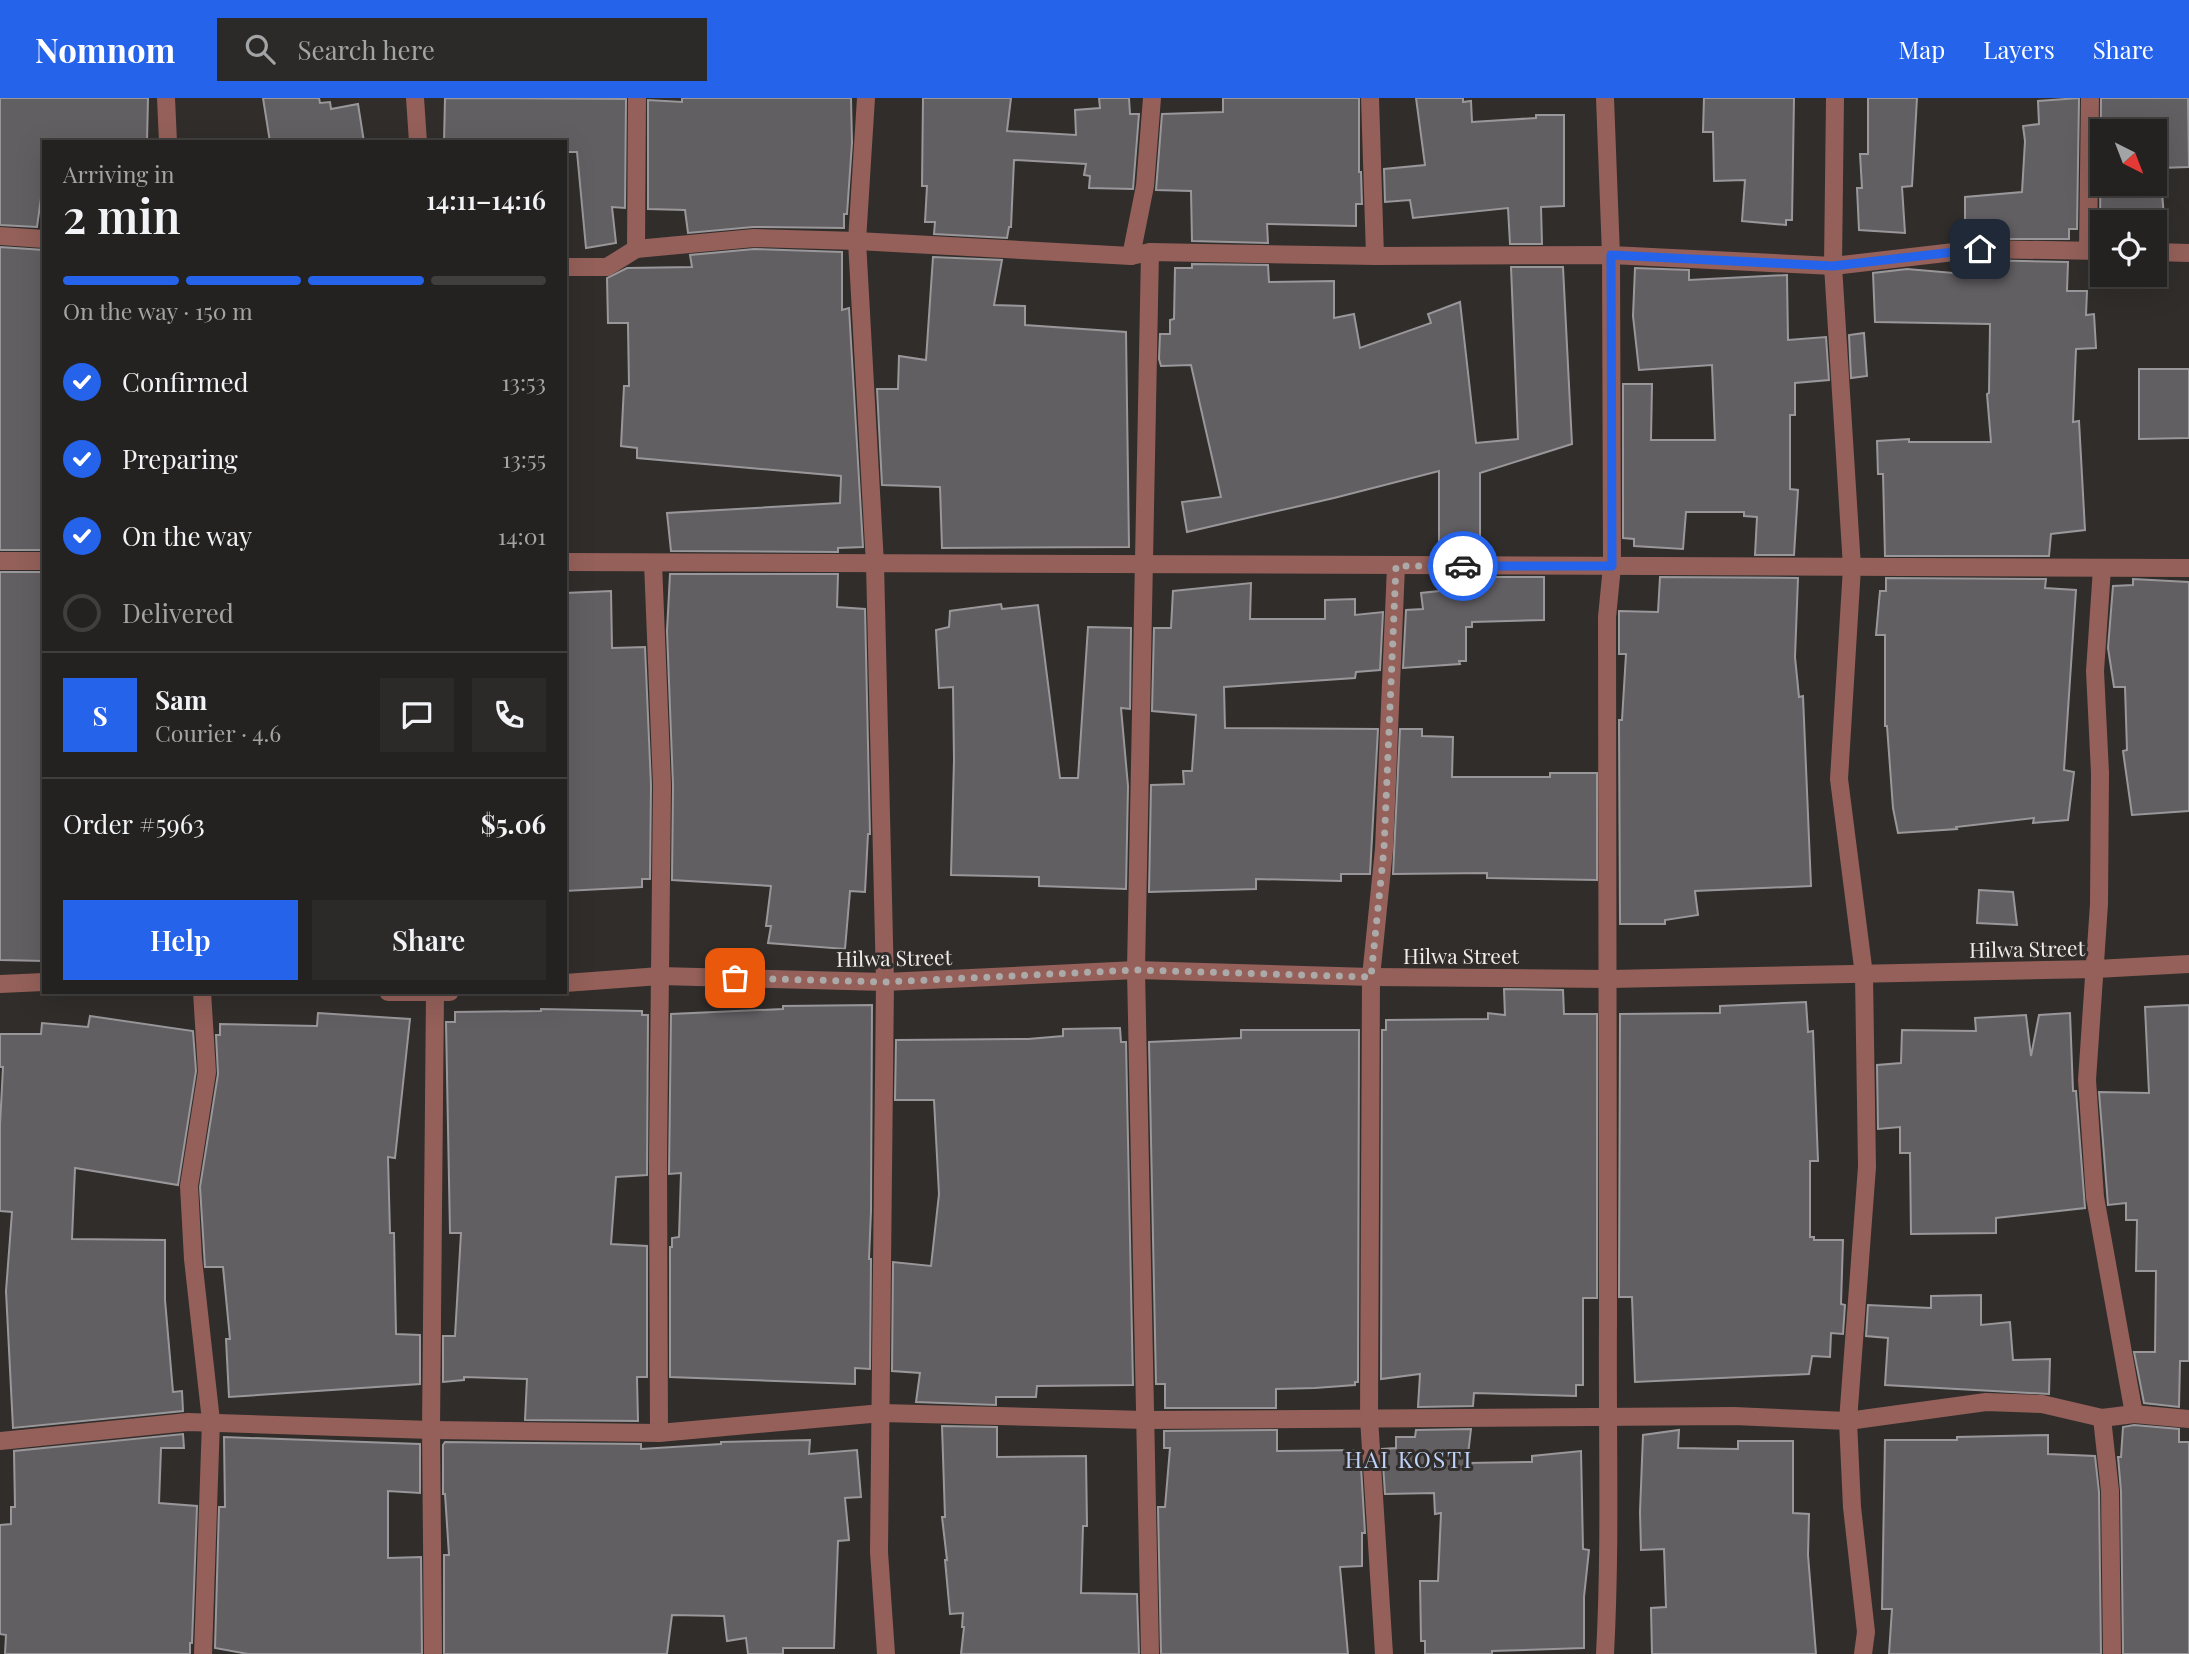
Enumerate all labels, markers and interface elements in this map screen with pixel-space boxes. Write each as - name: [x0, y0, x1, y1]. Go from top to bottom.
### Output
- search box: [217, 18, 707, 81]
- text: Nomnom: [35, 27, 175, 71]
- icon: search: [241, 30, 279, 68]
- text: Search here: [297, 32, 435, 67]
- text: Map: [1899, 33, 1945, 65]
- text: Layers: [1983, 33, 2055, 65]
- text: Share: [2093, 33, 2154, 65]
- north arrow: [2090, 119, 2166, 196]
- map controls: [2090, 119, 2167, 287]
- text: Arriving in: [63, 158, 175, 189]
- text: 14:11–14:16: [426, 182, 546, 217]
- text: 2 min: [63, 184, 181, 246]
- button: locate: [2090, 210, 2167, 287]
- pin: [1950, 219, 2010, 279]
- icon: home: [1961, 230, 1999, 268]
- text: On the way · 150 m: [63, 295, 253, 326]
- icon: check: [63, 363, 101, 401]
- text: Confirmed: [122, 364, 249, 399]
- text: 13:53: [501, 366, 546, 397]
- icon: check: [63, 440, 101, 478]
- text: Preparing: [122, 441, 238, 476]
- text: 13:55: [502, 443, 546, 474]
- icon: check: [63, 517, 101, 555]
- text: On the way: [122, 518, 252, 553]
- text: 14:01: [498, 520, 546, 551]
- courier: [1428, 531, 1498, 601]
- icon: car: [1444, 547, 1482, 585]
- text: Delivered: [122, 595, 234, 630]
- button: chat: [380, 678, 454, 752]
- button: phone: [472, 678, 546, 752]
- text: Sam: [155, 682, 207, 717]
- text: S: [92, 698, 108, 733]
- text: Courier · 4.6: [155, 717, 281, 748]
- text: Order #5963: [63, 806, 205, 841]
- text: $5.06: [481, 806, 546, 841]
- button: Help: [63, 900, 298, 980]
- button: Share: [312, 900, 546, 980]
- street label: Hilwa Street: [1969, 933, 2086, 963]
- street label: Hilwa Street: [1403, 941, 1520, 969]
- street label: Hilwa Street: [836, 942, 953, 972]
- pin: [705, 948, 765, 1008]
- icon: bag: [716, 959, 754, 997]
- district label: HAI KOSTI: [1345, 1443, 1473, 1474]

